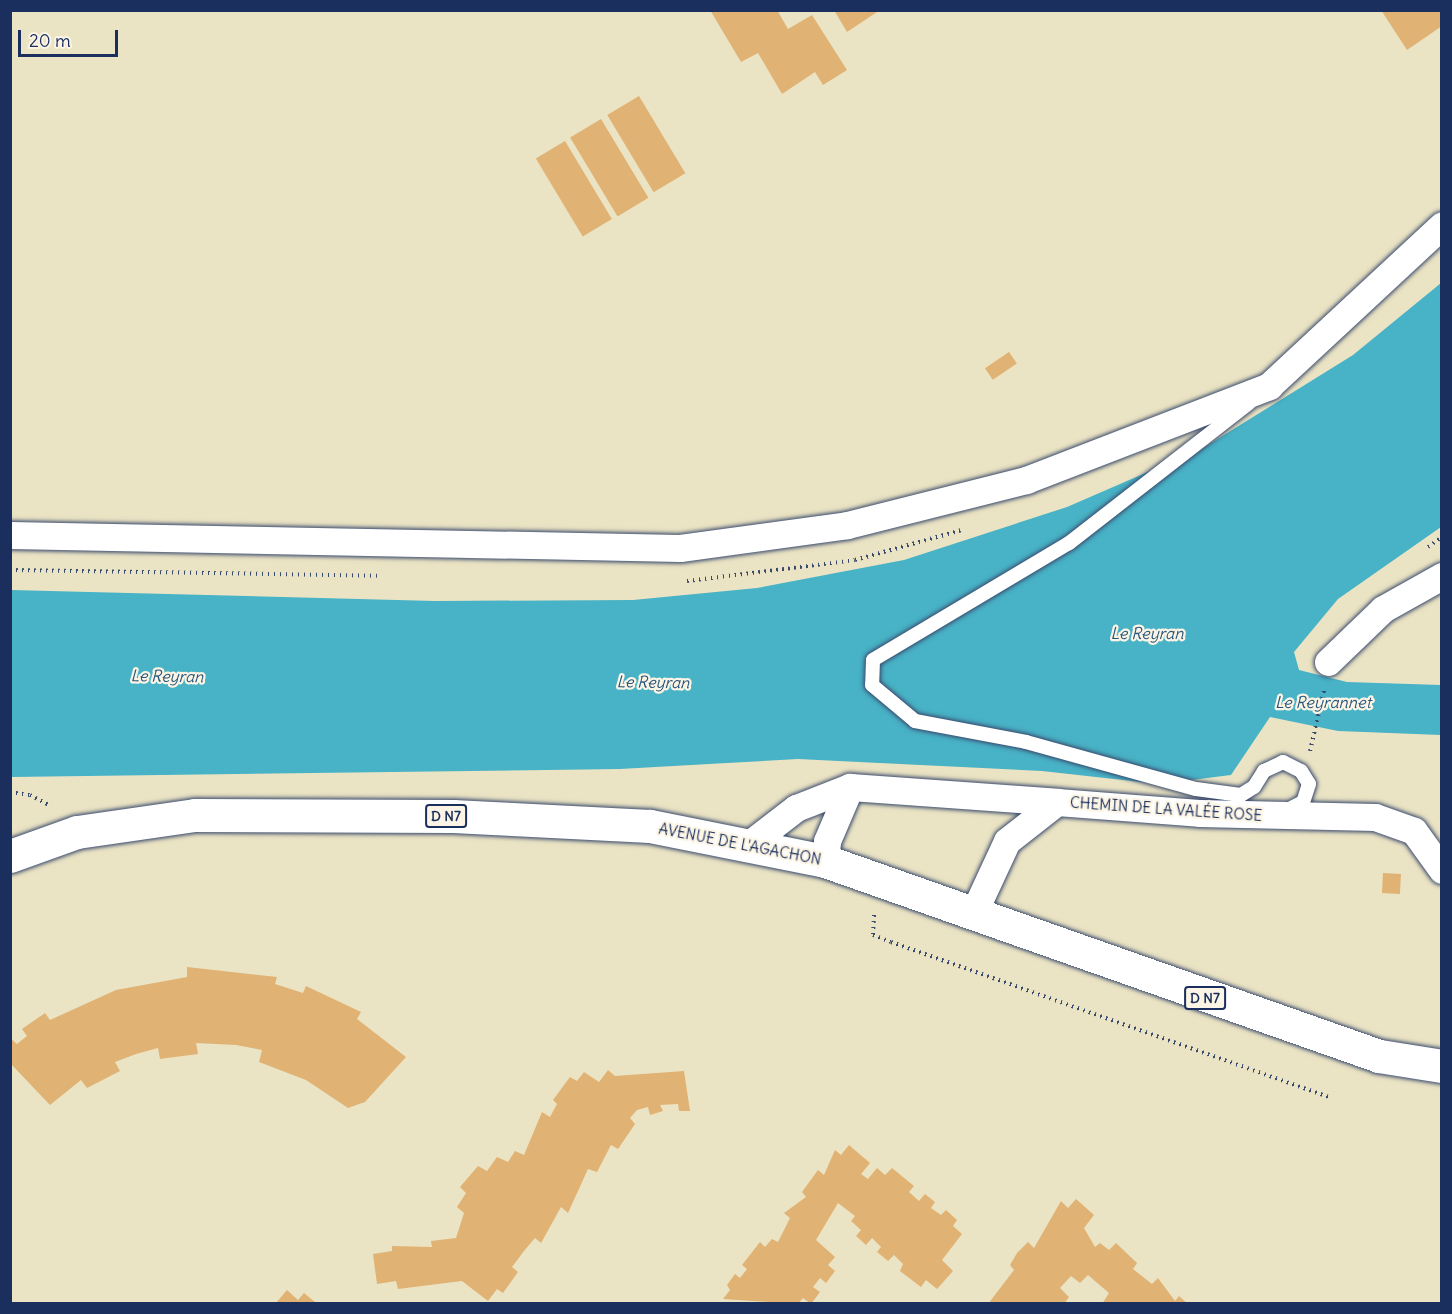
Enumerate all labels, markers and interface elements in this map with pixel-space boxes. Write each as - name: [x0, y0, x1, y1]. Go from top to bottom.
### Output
- scale bar: [21, 18, 122, 56]
- text: 20 m: [29, 29, 71, 52]
- water label: Le Reyran: [1111, 623, 1183, 643]
- water label: Le Reyran: [130, 666, 204, 686]
- water label: Le Reyran: [616, 672, 690, 692]
- water label: Le Reyrannet: [1275, 692, 1371, 712]
- street label: CHEMIN DE LA VALÉE ROSE: [1069, 793, 1263, 825]
- road number: D N7: [425, 805, 467, 827]
- street label: AVENUE DE L'AGACHON: [657, 819, 823, 869]
- road number: D N7: [1184, 987, 1226, 1009]

